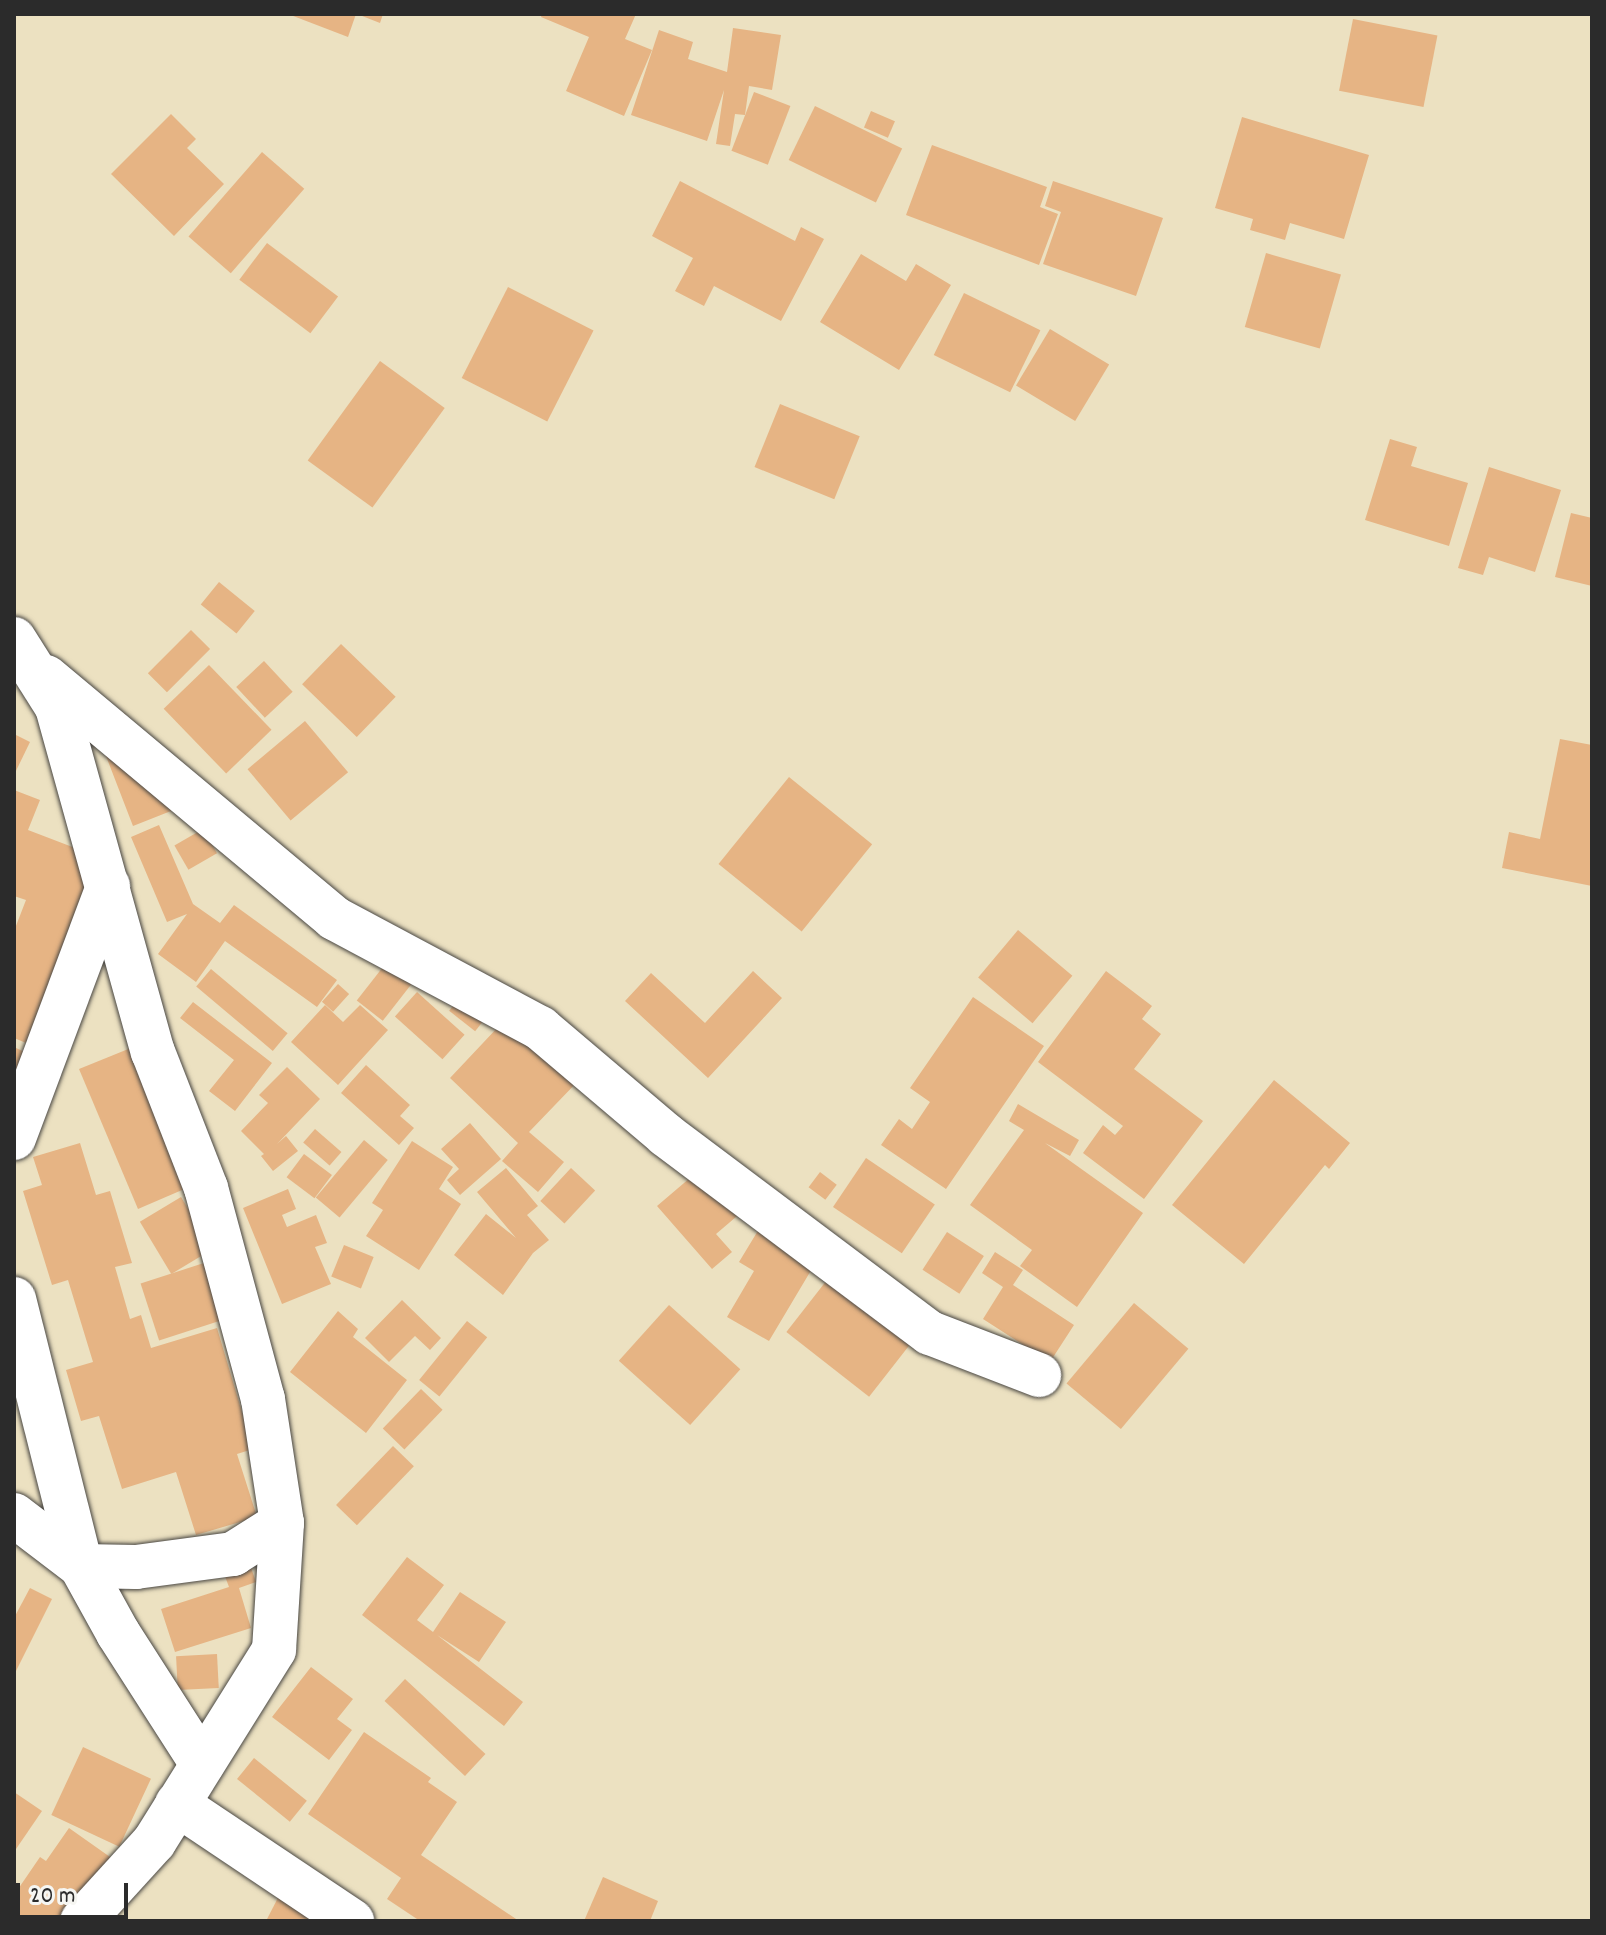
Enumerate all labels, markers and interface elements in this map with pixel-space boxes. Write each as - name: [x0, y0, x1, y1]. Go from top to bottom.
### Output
- scale bar: [20, 1867, 132, 1917]
- text: 20 m: [30, 1880, 76, 1914]

